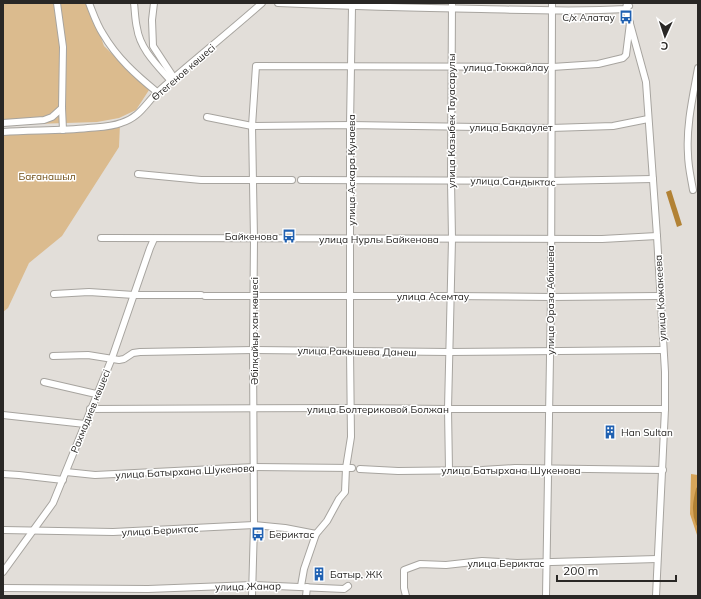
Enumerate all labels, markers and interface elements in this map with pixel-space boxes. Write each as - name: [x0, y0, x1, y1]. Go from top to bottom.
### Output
- bus stop icon: С/х Алатау: [618, 9, 634, 25]
- place label: С/х Алатау: [562, 11, 616, 24]
- north arrow: [645, 16, 685, 56]
- text: С: [660, 39, 669, 53]
- street label: Өтегенов көшесі: [149, 41, 218, 104]
- street label: улица Казыбек Тауасарулы: [445, 54, 458, 188]
- street label: улица Токжайлау: [463, 61, 549, 74]
- street label: улица Аскара Кунаева: [345, 114, 358, 226]
- street label: улица Бакдаулет: [469, 121, 553, 134]
- park label: Бағанашыл: [18, 170, 76, 183]
- street label: улица Сандыктас: [470, 174, 556, 189]
- bus stop icon: Байкенова: [281, 228, 297, 244]
- place label: Байкенова: [225, 230, 278, 243]
- street label: улица Нурлы Байкенова: [319, 233, 439, 246]
- street label: улица Ораза Абишева: [544, 245, 557, 355]
- street label: улица Кожакеева: [652, 254, 669, 341]
- street label: Әбілқайыр хан көшесі: [248, 277, 261, 385]
- street label: улица Асемтау: [397, 290, 470, 303]
- street label: улица Ракышева Данеш: [297, 344, 417, 359]
- street label: Рахмадиев көшесі: [68, 368, 113, 455]
- street label: улица Болтериковой Болжан: [307, 403, 449, 416]
- building icon: Han Sultan: [602, 424, 618, 440]
- place label: Han Sultan: [621, 426, 673, 439]
- street label: улица Батырхана Шукенова: [115, 461, 255, 482]
- street label: улица Батырхана Шукенова: [441, 464, 581, 477]
- street label: улица Бериктас: [121, 522, 199, 539]
- bus stop icon: Бериктас: [250, 526, 266, 542]
- place label: Бериктас: [269, 528, 314, 541]
- street label: улица Бериктас: [467, 557, 545, 570]
- scale bar: [557, 557, 676, 583]
- text: 200 m: [563, 563, 598, 578]
- building icon: Батыр, ЖК: [311, 566, 327, 582]
- place label: Батыр, ЖК: [330, 568, 383, 581]
- street label: улица Жанар: [215, 579, 281, 594]

